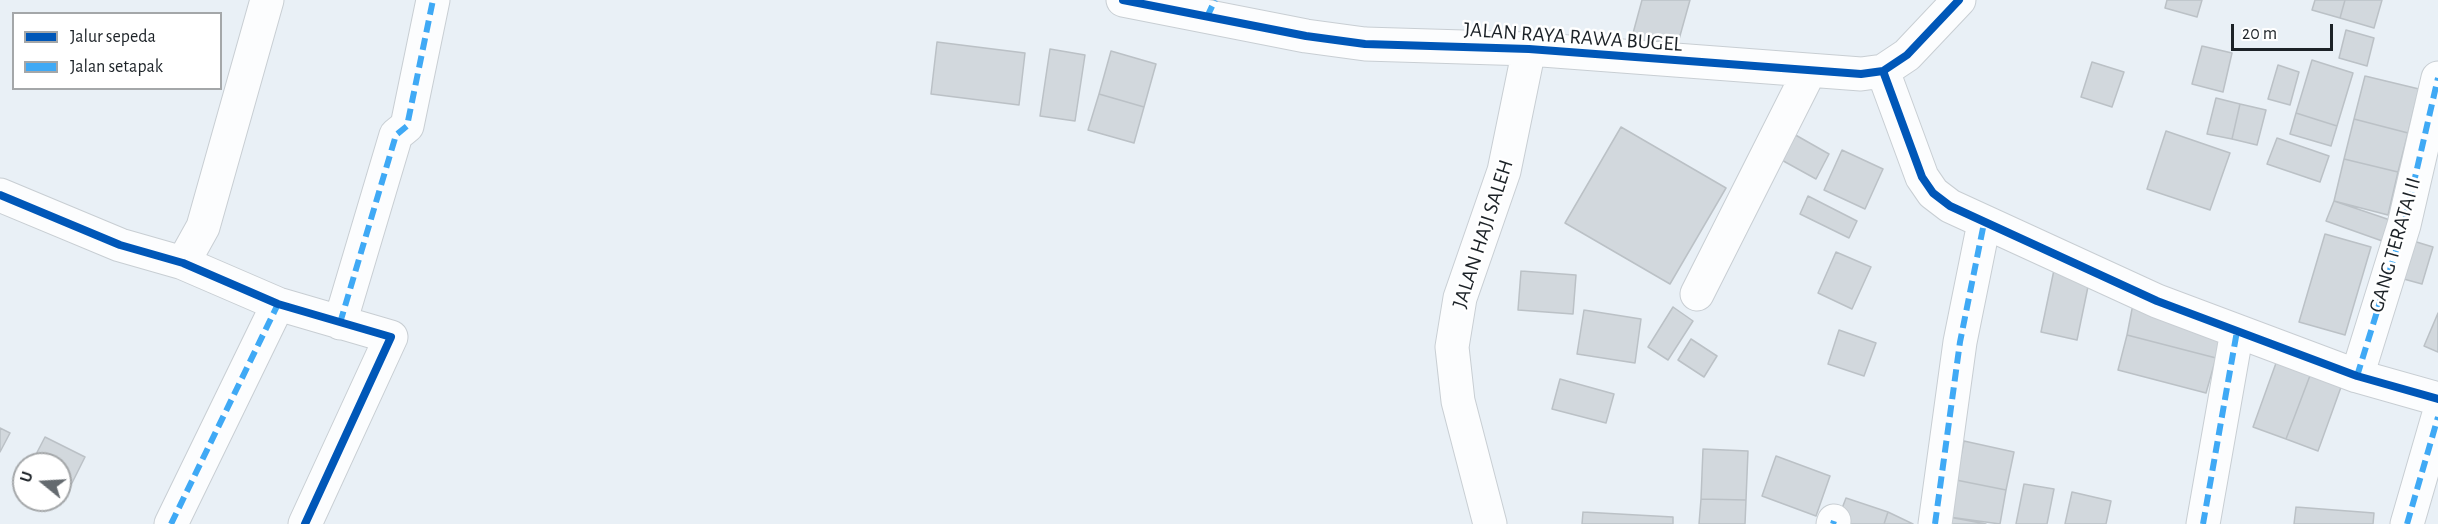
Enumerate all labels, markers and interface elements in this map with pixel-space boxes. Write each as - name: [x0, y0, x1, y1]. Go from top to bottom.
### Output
- legend: [12, 12, 222, 90]
- scale bar: [2234, 12, 2336, 50]
- street label: JALAN RAYA RAWA BUGEL: [1463, 17, 1683, 57]
- text: 20 m: [2242, 25, 2277, 43]
- text: Jalur sepeda: [70, 28, 156, 46]
- text: Jalan setapak: [70, 58, 163, 76]
- street label: JALAN HAJI SALEH: [1447, 157, 1519, 311]
- street label: GANG TERATAI II: [2364, 174, 2426, 316]
- north arrow: [12, 452, 72, 512]
- text: U: [18, 470, 36, 484]

